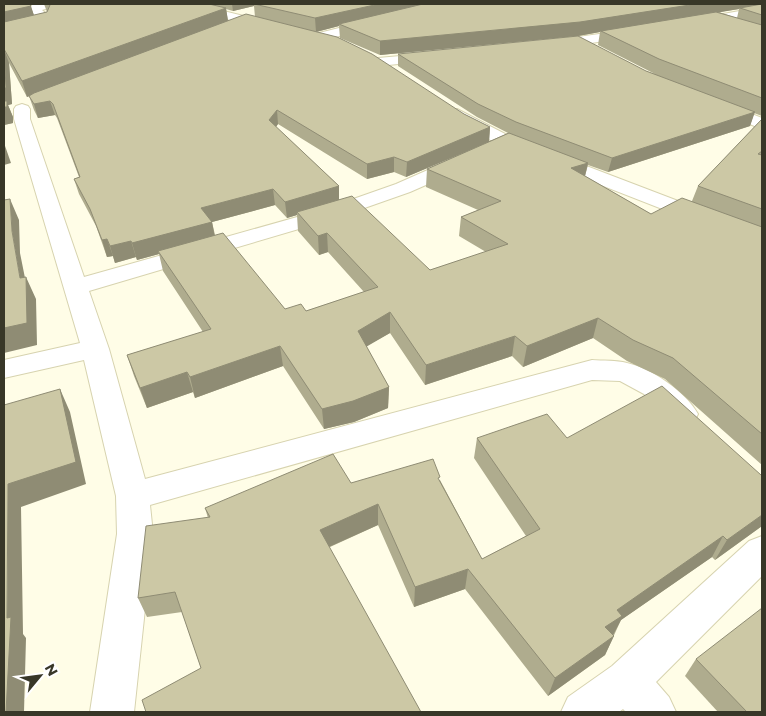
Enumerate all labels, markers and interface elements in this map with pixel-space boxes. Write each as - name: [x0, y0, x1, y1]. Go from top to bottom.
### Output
- north arrow: [15, 651, 65, 701]
- text: N: [41, 660, 62, 679]

